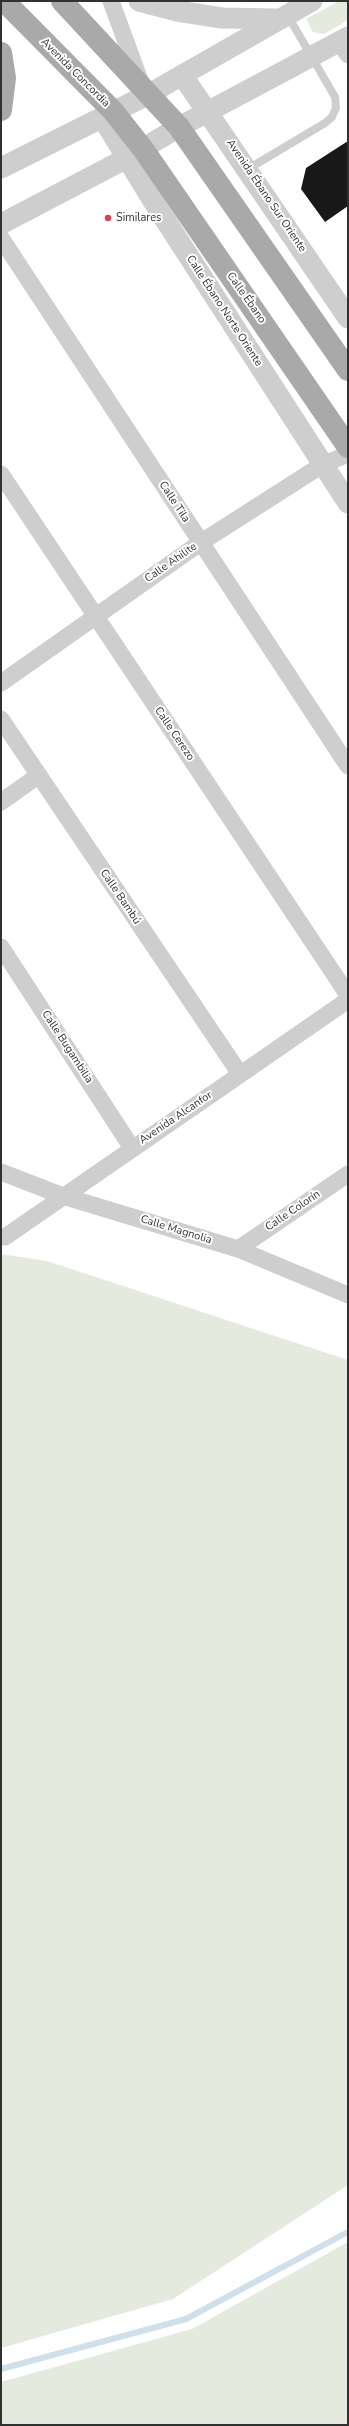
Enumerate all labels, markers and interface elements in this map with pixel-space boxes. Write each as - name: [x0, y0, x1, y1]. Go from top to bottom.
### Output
- street label: Avenida Concordia: [38, 36, 112, 110]
- street label: Avenida Ébano Sur Oriente: [223, 137, 309, 255]
- place label: Similares: [116, 211, 161, 225]
- marker: Similares: [103, 213, 113, 223]
- street label: Calle Ébano Norte Oriente: [183, 253, 265, 369]
- street label: Calle Ébano: [224, 270, 268, 326]
- street label: Calle Tila: [156, 479, 192, 525]
- street label: Calle Ahilite: [142, 540, 200, 586]
- street label: Calle Cerezo: [151, 705, 197, 763]
- street label: Calle Bambú: [97, 867, 143, 927]
- street label: Calle Bugambilia: [39, 1008, 95, 1086]
- street label: Avenida Alcanfor: [137, 1089, 215, 1147]
- street label: Calle Colorín: [263, 1188, 323, 1234]
- street label: Calle Magnolia: [139, 1213, 213, 1247]

